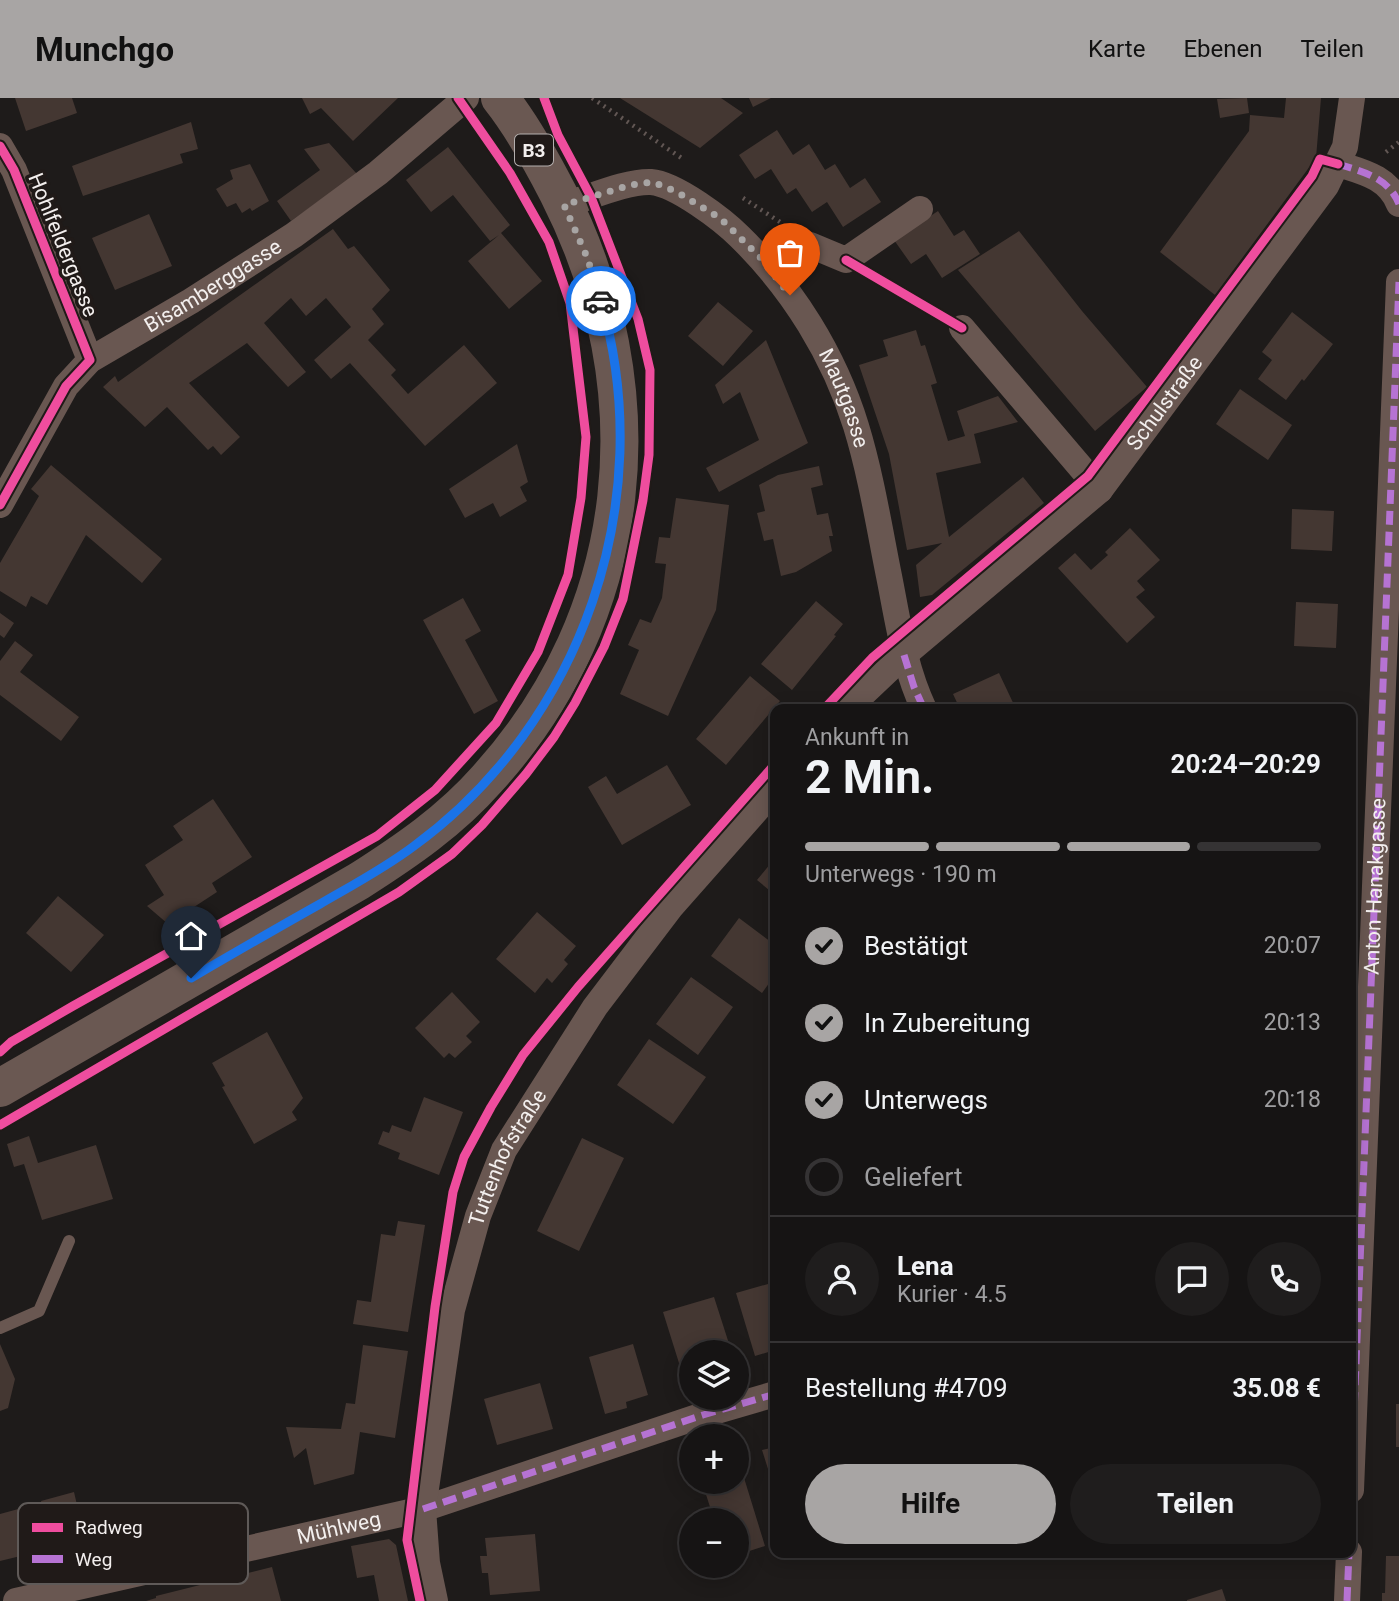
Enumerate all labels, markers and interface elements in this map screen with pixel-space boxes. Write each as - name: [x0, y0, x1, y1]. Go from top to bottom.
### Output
- text: Munchgo: [35, 30, 174, 69]
- text: Karte: [1088, 35, 1145, 63]
- text: Ebenen: [1183, 35, 1262, 63]
- text: Teilen: [1300, 35, 1364, 63]
- road number: B3: [515, 134, 553, 166]
- street label: Hohlfeldergasse: [23, 170, 103, 320]
- pin: [760, 223, 820, 295]
- street label: Bisamberggasse: [140, 234, 286, 337]
- icon: bag: [771, 234, 809, 272]
- courier: [566, 266, 636, 336]
- icon: car: [582, 282, 620, 320]
- street label: Mautgasse: [814, 345, 874, 450]
- street label: Schulstraße: [1122, 351, 1207, 455]
- text: Ankunft in: [805, 724, 909, 751]
- text: 20:24–20:29: [1171, 749, 1321, 779]
- text: 2 Min.: [805, 750, 934, 804]
- street label: Anton Hanakgasse: [1359, 798, 1390, 975]
- text: Unterwegs · 190 m: [805, 861, 997, 888]
- pin: [161, 906, 221, 978]
- icon: home: [172, 917, 210, 955]
- icon: check: [805, 927, 843, 965]
- text: Bestätigt: [864, 931, 968, 961]
- text: 20:07: [1264, 932, 1321, 959]
- icon: check: [805, 1004, 843, 1042]
- text: In Zubereitung: [864, 1008, 1030, 1038]
- text: 20:13: [1264, 1009, 1321, 1036]
- icon: check: [805, 1081, 843, 1119]
- street label: Tuttenhofstraße: [464, 1085, 551, 1228]
- text: Unterwegs: [864, 1085, 988, 1115]
- text: 20:18: [1264, 1086, 1321, 1113]
- text: Geliefert: [864, 1162, 962, 1192]
- button: person: [805, 1242, 879, 1316]
- button: chat: [1155, 1242, 1229, 1316]
- button: phone: [1247, 1242, 1321, 1316]
- text: Lena: [897, 1251, 954, 1281]
- text: Kurier · 4.5: [897, 1281, 1007, 1308]
- map controls: [679, 1340, 749, 1578]
- button: layers: [679, 1340, 749, 1410]
- text: Bestellung #4709: [805, 1373, 1008, 1403]
- text: 35.08 €: [1232, 1373, 1321, 1403]
- button: +: [679, 1424, 749, 1494]
- button: Hilfe: [805, 1464, 1056, 1544]
- button: Teilen: [1070, 1464, 1321, 1544]
- legend: [18, 1503, 248, 1584]
- street label: Mühlweg: [295, 1507, 383, 1549]
- button: −: [679, 1508, 749, 1578]
- text: Radweg: [75, 1516, 143, 1539]
- text: Weg: [75, 1548, 112, 1571]

